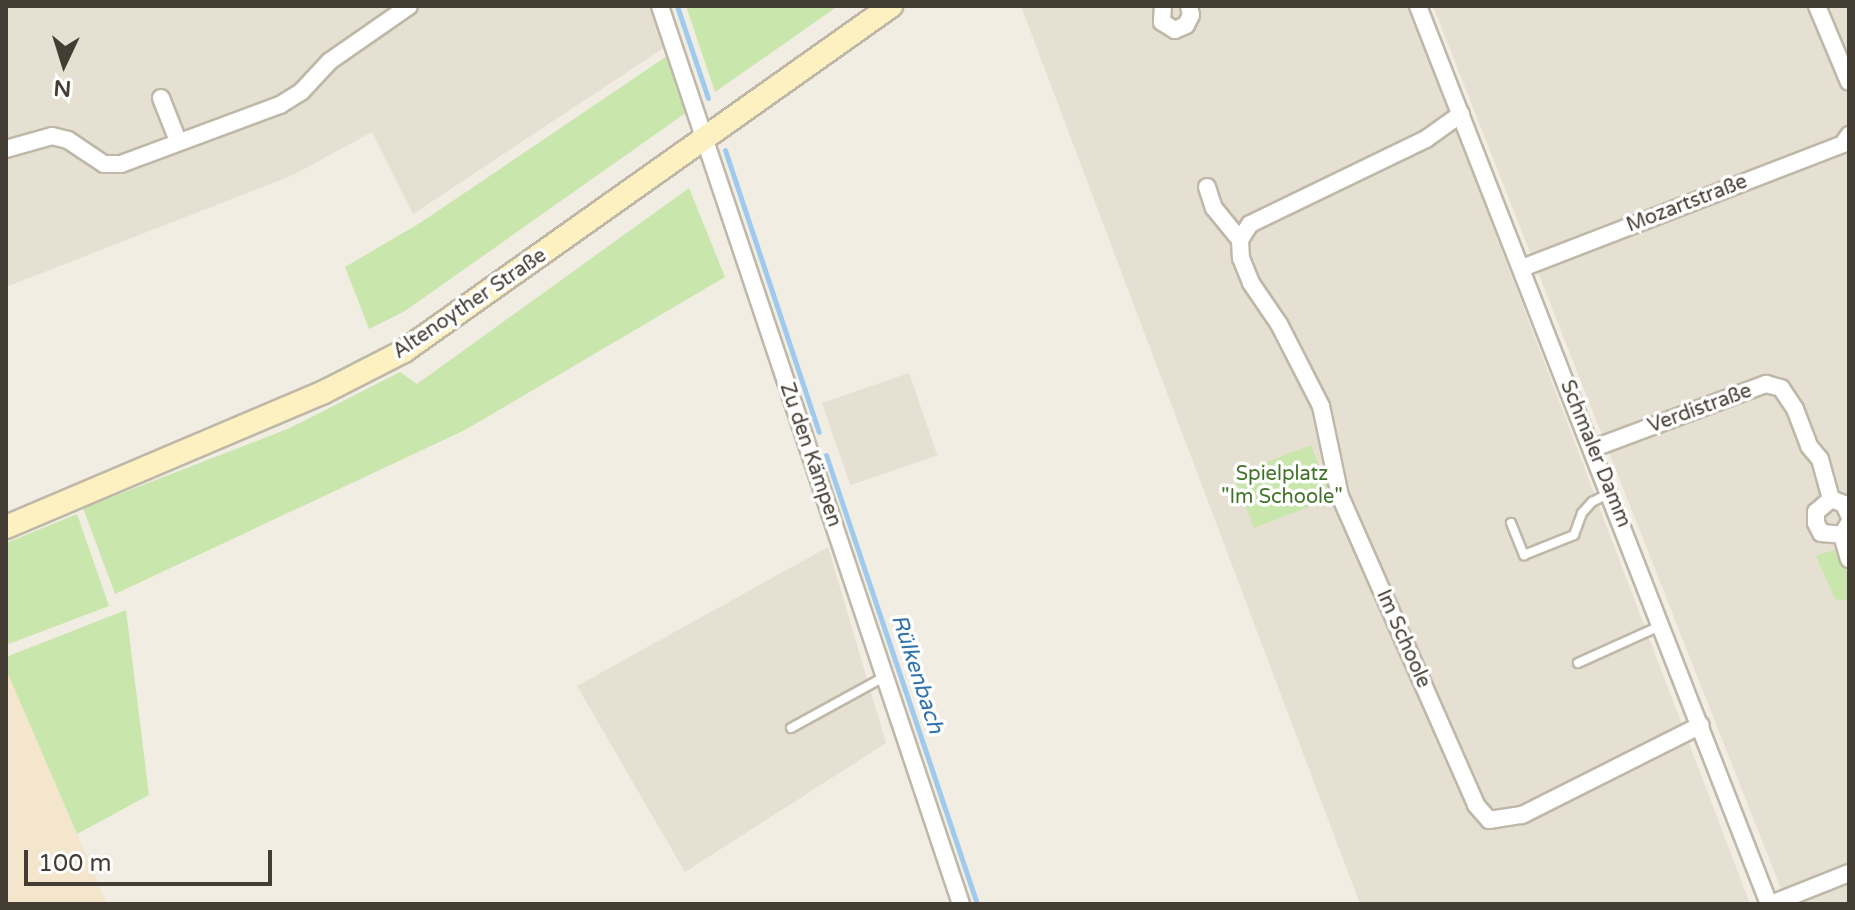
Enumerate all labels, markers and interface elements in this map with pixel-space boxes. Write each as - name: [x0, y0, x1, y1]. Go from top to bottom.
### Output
- north arrow: [24, 24, 104, 104]
- text: N: [53, 74, 72, 102]
- street label: Mozartstraße: [1623, 170, 1751, 238]
- street label: Altenoyther Straße: [389, 244, 551, 364]
- street label: Schmaler Damm: [1555, 377, 1635, 531]
- street label: Verdistraße: [1645, 379, 1755, 439]
- street label: Zu den Kämpen: [774, 380, 846, 530]
- park label: Spielplatz "Im Schoole": [1221, 463, 1343, 510]
- street label: Im Schoole: [1371, 586, 1435, 692]
- water label: Rülkenbach: [885, 611, 949, 737]
- scale bar: [28, 834, 276, 884]
- text: 100 m: [38, 849, 112, 878]

